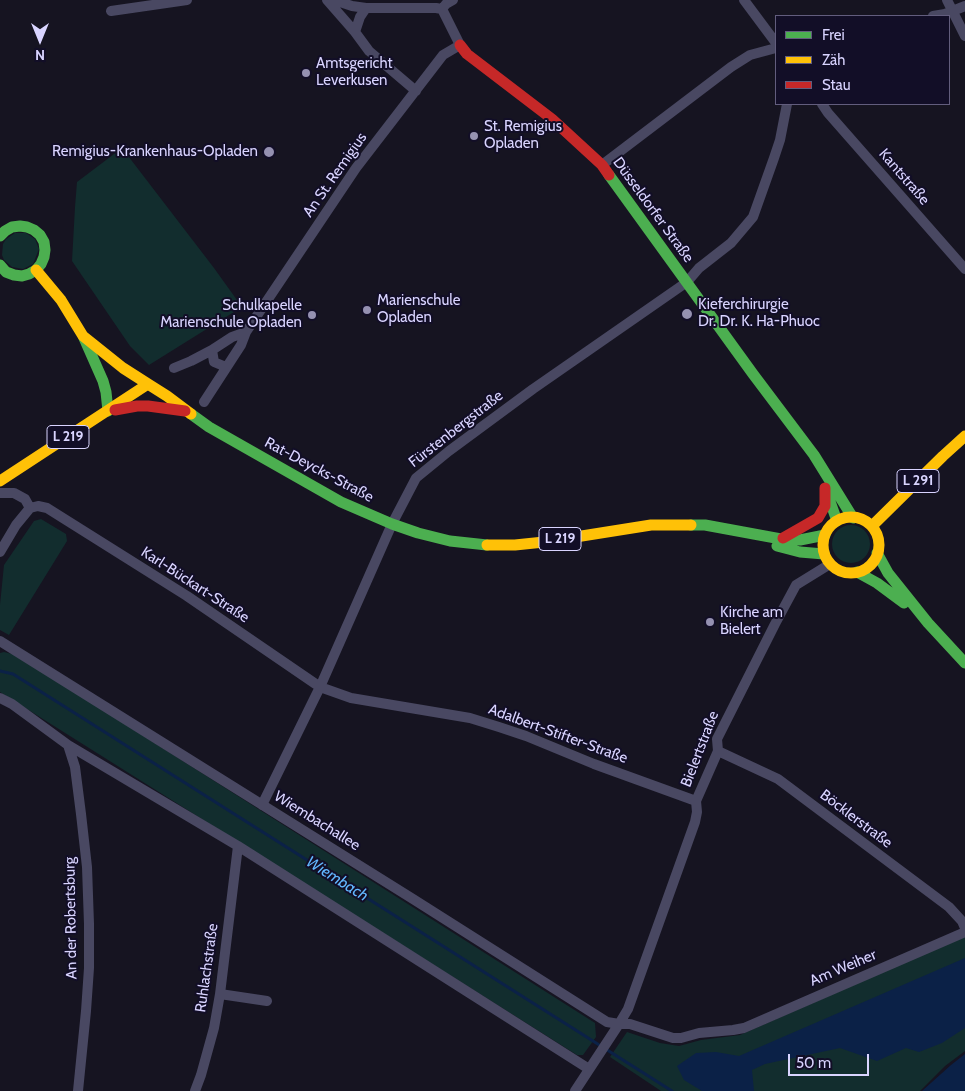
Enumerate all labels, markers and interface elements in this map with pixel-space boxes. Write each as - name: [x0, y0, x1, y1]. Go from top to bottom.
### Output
- north arrow: [15, 15, 65, 65]
- legend: [775, 15, 950, 105]
- text: Frei: [822, 26, 845, 44]
- text: N: [35, 46, 45, 64]
- text: Zäh: [822, 51, 845, 69]
- place label: Amtsgericht Leverkusen: [316, 55, 392, 90]
- marker: Amtsgericht Leverkusen: [300, 67, 312, 79]
- text: Stau: [822, 76, 851, 94]
- place label: St. Remigius Opladen: [484, 118, 562, 153]
- street label: An St. Remigius: [299, 129, 371, 221]
- marker: St. Remigius Opladen: [468, 130, 480, 142]
- place label: Remigius-Krankenhaus-Opladen: [52, 143, 258, 161]
- marker: Remigius-Krankenhaus-Opladen: [262, 145, 276, 159]
- street label: Kantstraße: [875, 145, 933, 209]
- street label: Düsseldorfer Straße: [609, 154, 697, 266]
- place label: Marienschule Opladen: [377, 292, 460, 327]
- place label: Kieferchirurgie Dr. Dr. K. Ha-Phuoc: [698, 296, 820, 331]
- place label: Schulkapelle Marienschule Opladen: [160, 297, 302, 332]
- marker: Marienschule Opladen: [361, 304, 373, 316]
- marker: Kieferchirurgie Dr. Dr. K. Ha-Phuoc: [680, 307, 694, 321]
- marker: Schulkapelle Marienschule Opladen: [306, 309, 318, 321]
- street label: Fürstenbergstraße: [405, 387, 507, 471]
- road number: L 219: [47, 426, 89, 448]
- street label: Rat-Deycks-Straße: [261, 434, 377, 506]
- road number: L 291: [897, 470, 939, 492]
- road number: L 219: [539, 528, 581, 550]
- street label: Karl-Bückart-Straße: [138, 543, 252, 627]
- place label: Kirche am Bielert: [720, 604, 783, 639]
- marker: Kirche am Bielert: [704, 616, 716, 628]
- street label: Adalbert-Stifter-Straße: [486, 700, 630, 768]
- street label: Bielertstraße: [677, 708, 723, 790]
- street label: Böcklerstraße: [816, 786, 896, 852]
- street label: Wiembachallee: [271, 787, 363, 855]
- water label: Wiembach: [302, 852, 372, 906]
- street label: An der Robertsburg: [61, 857, 81, 979]
- street label: Ruhlachstraße: [192, 922, 222, 1014]
- street label: Am Weiher: [807, 946, 879, 990]
- scale bar: [790, 1044, 871, 1076]
- text: 50 m: [796, 1054, 831, 1072]

